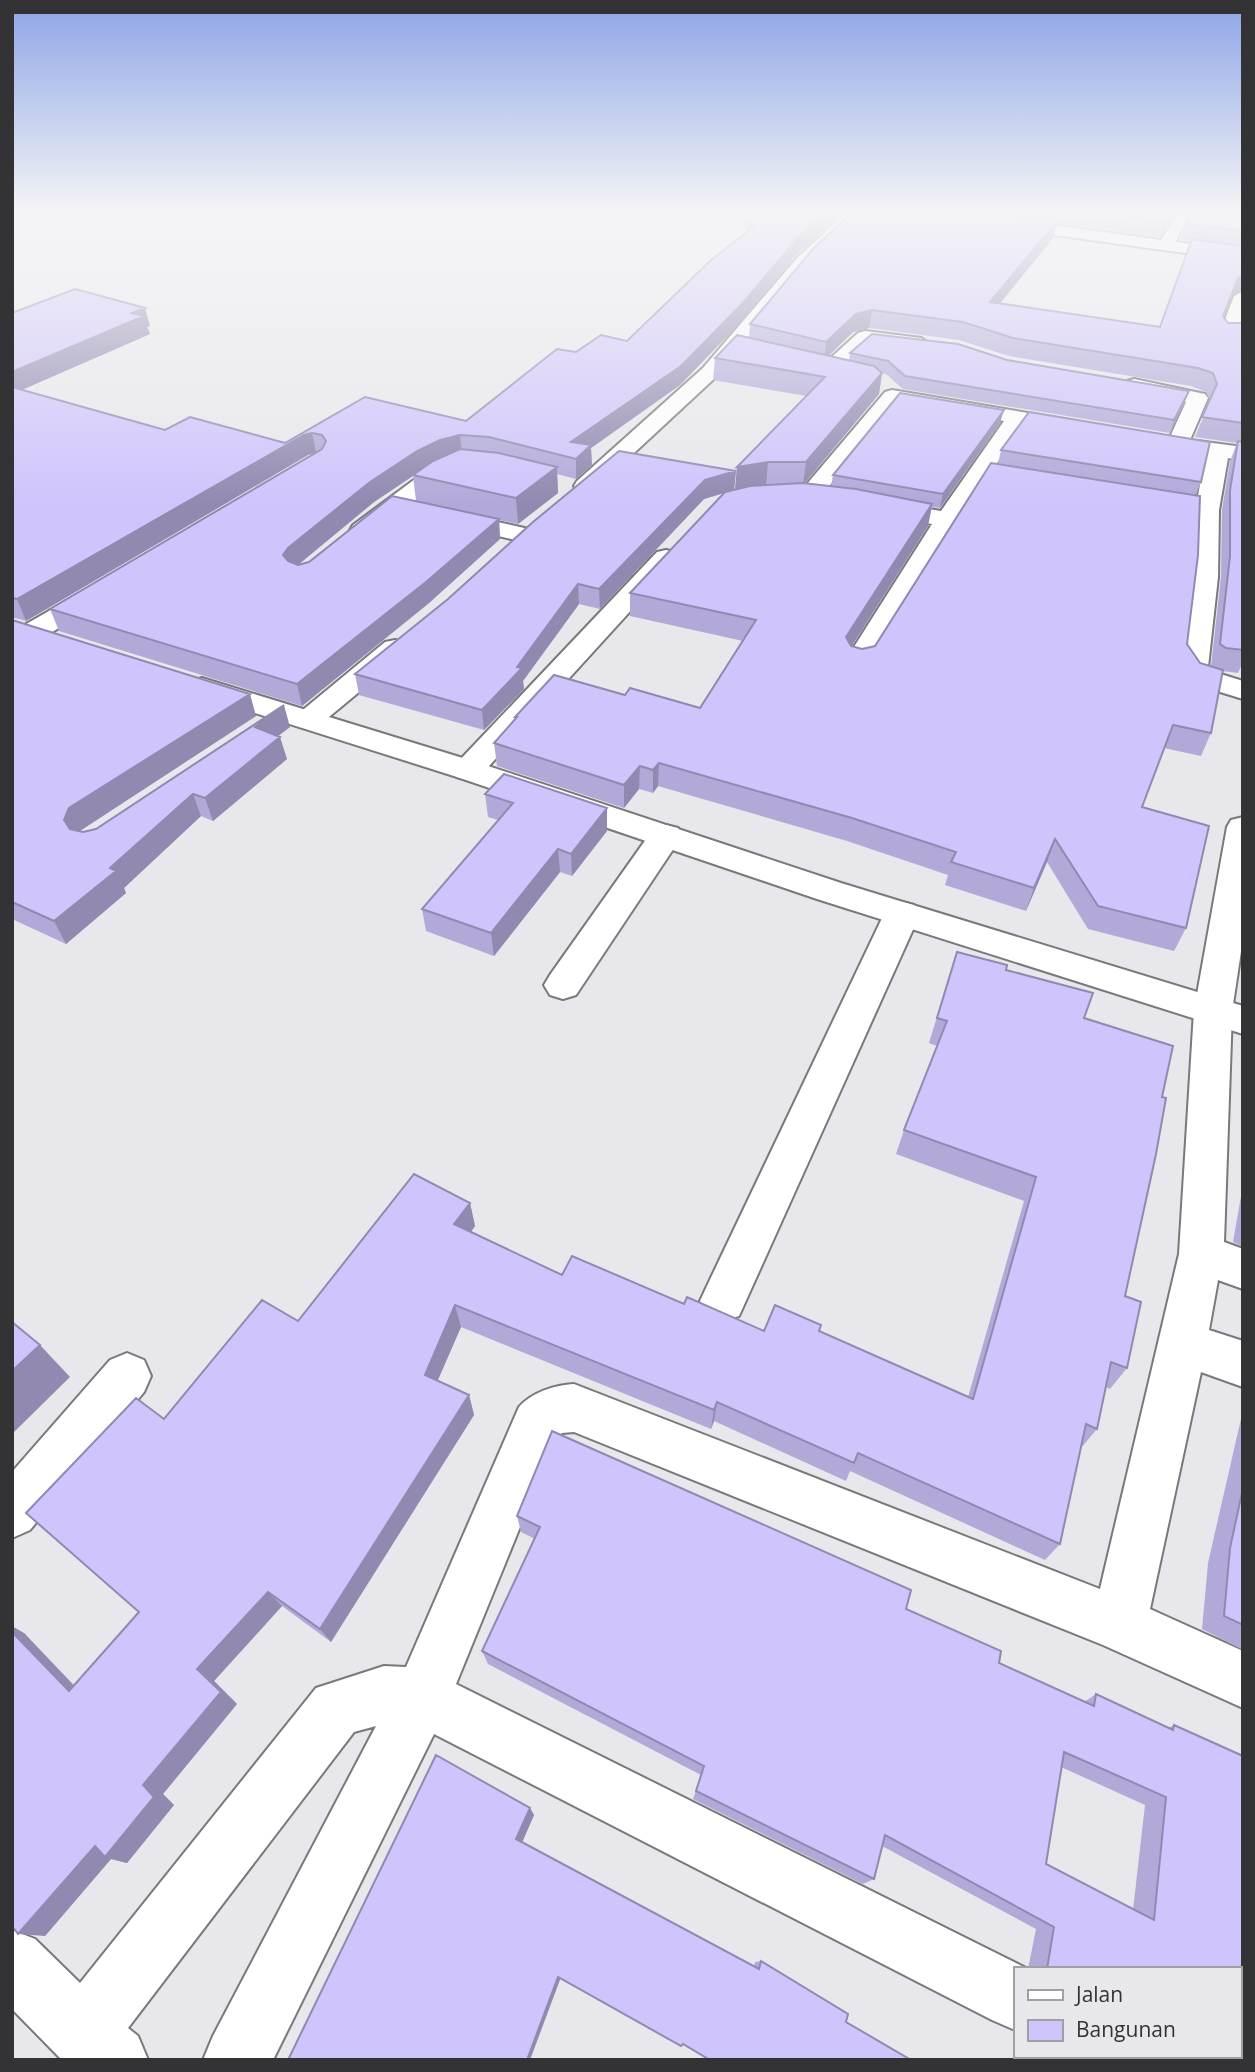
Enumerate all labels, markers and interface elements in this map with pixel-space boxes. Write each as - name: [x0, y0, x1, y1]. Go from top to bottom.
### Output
- legend: [1014, 1967, 1241, 2058]
- text: Jalan: [1074, 1980, 1123, 2008]
- text: Bangunan: [1076, 2015, 1176, 2043]

